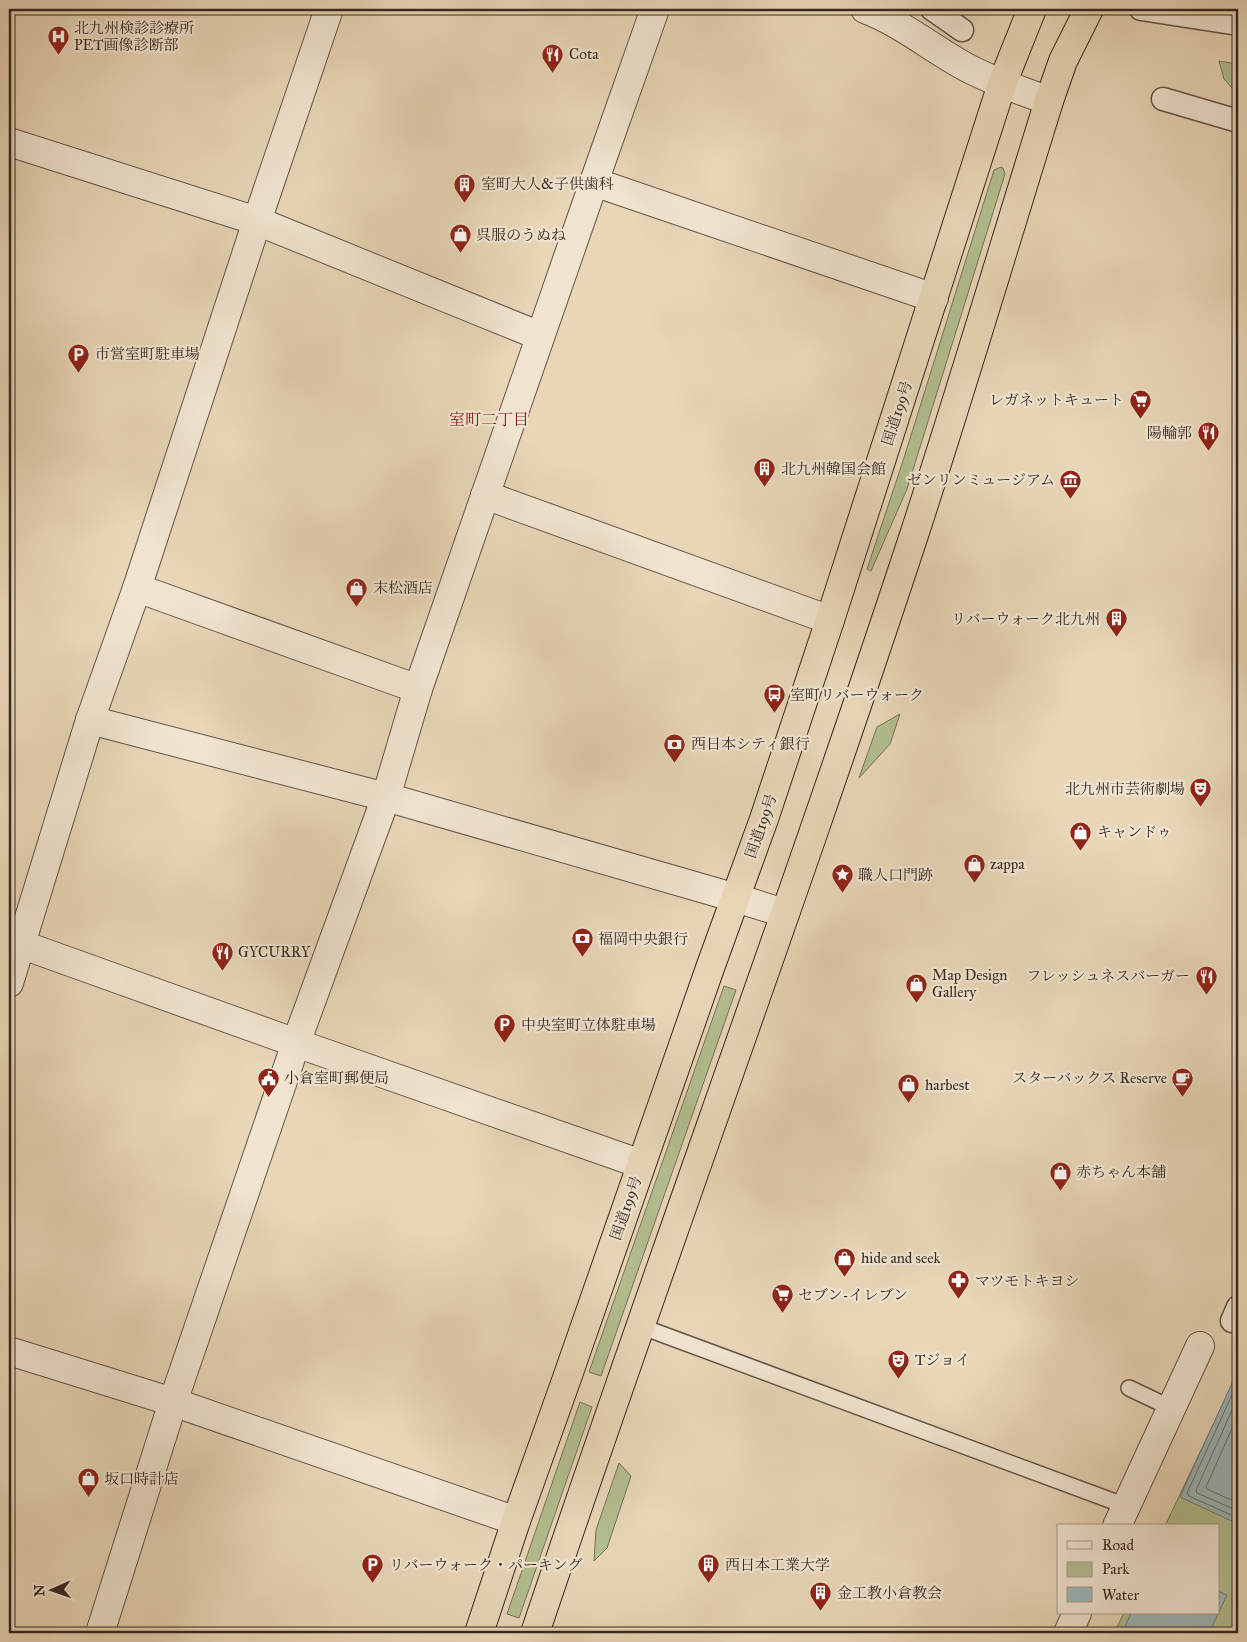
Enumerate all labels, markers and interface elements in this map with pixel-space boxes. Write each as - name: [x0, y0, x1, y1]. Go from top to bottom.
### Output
- place label: 北九州検診診療所 PET画像診断部: [74, 19, 194, 54]
- hospital icon: 北九州検診診療所 PET画像診断部: [46, 25, 70, 56]
- restaurant icon: Cota: [541, 42, 565, 73]
- place label: Cota: [569, 45, 599, 63]
- building icon: 室町大人&子供歯科: [453, 172, 477, 203]
- place label: 室町大人&子供歯科: [481, 175, 614, 193]
- shop icon: 呉服のうぬね: [448, 223, 472, 254]
- place label: 呉服のうぬね: [476, 226, 566, 244]
- parking icon: 市営室町駐車場: [67, 342, 91, 373]
- place label: 市営室町駐車場: [95, 345, 200, 363]
- street label: 国道199号: [878, 378, 916, 448]
- supermarket icon: レガネットキュート: [1128, 388, 1152, 419]
- place label: レガネットキュート: [989, 391, 1124, 409]
- district label: 室町二丁目: [449, 410, 529, 429]
- restaurant icon: 陽輪郭: [1196, 421, 1220, 452]
- place label: 陽輪郭: [1147, 424, 1192, 442]
- building icon: 北九州韓国会館: [753, 457, 777, 488]
- place label: 北九州韓国会館: [781, 460, 886, 478]
- museum icon: ゼンリンミュージアム: [1059, 468, 1083, 499]
- place label: ゼンリンミュージアム: [907, 471, 1055, 489]
- shop icon: 末松酒店: [345, 576, 369, 607]
- place label: 末松酒店: [373, 579, 433, 597]
- building icon: リバーウォーク北九州: [1104, 607, 1128, 638]
- place label: リバーウォーク北九州: [951, 610, 1100, 628]
- bus stop icon: 室町リバーウォーク: [762, 683, 786, 714]
- place label: 室町リバーウォーク: [790, 686, 924, 704]
- bank icon: 西日本シティ銀行: [663, 732, 687, 763]
- place label: 西日本シティ銀行: [691, 735, 810, 753]
- theatre icon: 北九州市芸術劇場: [1189, 777, 1213, 808]
- place label: 北九州市芸術劇場: [1065, 780, 1185, 798]
- street label: 国道199号: [742, 791, 780, 861]
- shop icon: キャンドゥ: [1069, 820, 1093, 851]
- place label: キャンドゥ: [1097, 823, 1172, 841]
- shop icon: zappa: [962, 852, 986, 883]
- place label: zappa: [990, 855, 1025, 873]
- place icon: 職人口門跡: [830, 863, 854, 894]
- place label: 職人口門跡: [858, 866, 933, 884]
- bank icon: 福岡中央銀行: [570, 927, 594, 958]
- place label: 福岡中央銀行: [598, 930, 688, 948]
- restaurant icon: GYCURRY: [210, 940, 234, 971]
- place label: GYCURRY: [238, 943, 311, 961]
- restaurant icon: フレッシュネスバーガー: [1194, 964, 1218, 995]
- place label: Map Design Gallery: [932, 966, 1007, 1001]
- place label: フレッシュネスバーガー: [1026, 967, 1190, 985]
- shop icon: Map Design Gallery: [904, 972, 928, 1003]
- parking icon: 中央室町立体駐車場: [493, 1013, 517, 1044]
- place label: 中央室町立体駐車場: [521, 1016, 656, 1034]
- public building icon: 小倉室町郵便局: [256, 1066, 280, 1097]
- cafe icon: スターバックス Reserve: [1171, 1066, 1195, 1097]
- place label: 小倉室町郵便局: [284, 1069, 389, 1087]
- place label: スターバックス Reserve: [1012, 1069, 1167, 1087]
- shop icon: harbest: [897, 1073, 921, 1104]
- place label: harbest: [925, 1076, 970, 1094]
- shop icon: 赤ちゃん本舗: [1048, 1160, 1072, 1191]
- place label: 赤ちゃん本舗: [1076, 1163, 1166, 1181]
- street label: 国道199号: [607, 1173, 645, 1243]
- shop icon: hide and seek: [833, 1246, 857, 1277]
- place label: hide and seek: [861, 1249, 941, 1267]
- pharmacy icon: マツモトキヨシ: [947, 1269, 971, 1300]
- place label: マツモトキヨシ: [975, 1272, 1080, 1290]
- supermarket icon: セブン-イレブン: [770, 1283, 794, 1314]
- place label: セブン-イレブン: [798, 1286, 908, 1304]
- theatre icon: Tジョイ: [887, 1348, 911, 1379]
- place label: Tジョイ: [915, 1351, 970, 1369]
- shop icon: 坂口時計店: [76, 1467, 100, 1498]
- place label: 坂口時計店: [104, 1470, 179, 1488]
- legend: [1057, 1524, 1220, 1614]
- text: Road: [1102, 1536, 1134, 1554]
- parking icon: リバーウォーク・パーキング: [361, 1553, 385, 1584]
- building icon: 西日本工業大学: [697, 1553, 721, 1584]
- place label: リバーウォーク・パーキング: [389, 1556, 583, 1574]
- place label: 西日本工業大学: [725, 1556, 830, 1574]
- text: Park: [1102, 1560, 1129, 1578]
- north arrow: [28, 1564, 78, 1614]
- building icon: 金工教小倉教会: [809, 1581, 833, 1612]
- text: N: [31, 1584, 48, 1597]
- place label: 金工教小倉教会: [837, 1584, 942, 1602]
- text: Water: [1102, 1586, 1139, 1604]

